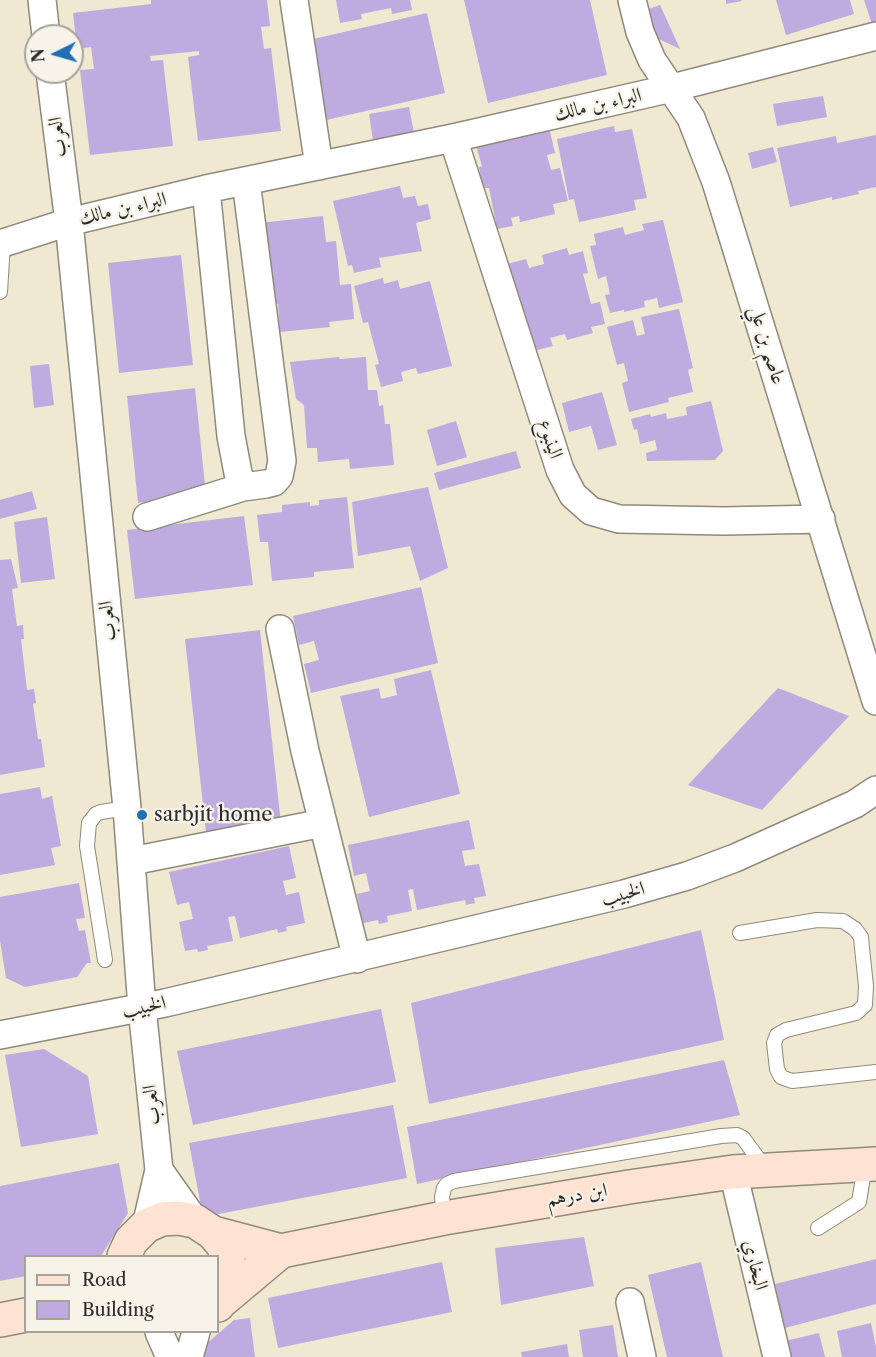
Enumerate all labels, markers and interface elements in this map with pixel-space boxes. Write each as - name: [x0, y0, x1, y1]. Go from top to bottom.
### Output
- north arrow: [24, 24, 84, 84]
- text: N: [27, 48, 49, 63]
- street label: البراء بن مالك: [552, 83, 644, 127]
- street label: العرب: [44, 115, 72, 159]
- street label: البراء بن مالك: [77, 187, 169, 231]
- street label: عاصم بن علي: [744, 303, 790, 387]
- street label: الينبوع: [532, 416, 568, 462]
- street label: العرب: [94, 600, 122, 642]
- place label: sarbjit home: [154, 803, 273, 827]
- marker: sarbjit home: [135, 808, 149, 822]
- street label: الخبيب: [598, 877, 648, 911]
- street label: الخبيب: [120, 991, 168, 1023]
- street label: العرب: [138, 1084, 166, 1126]
- street label: ابن درهم: [545, 1178, 609, 1212]
- street label: البخاري: [737, 1237, 773, 1293]
- legend: [24, 1255, 219, 1333]
- text: Road: [82, 1269, 127, 1291]
- text: Building: [82, 1299, 154, 1321]

